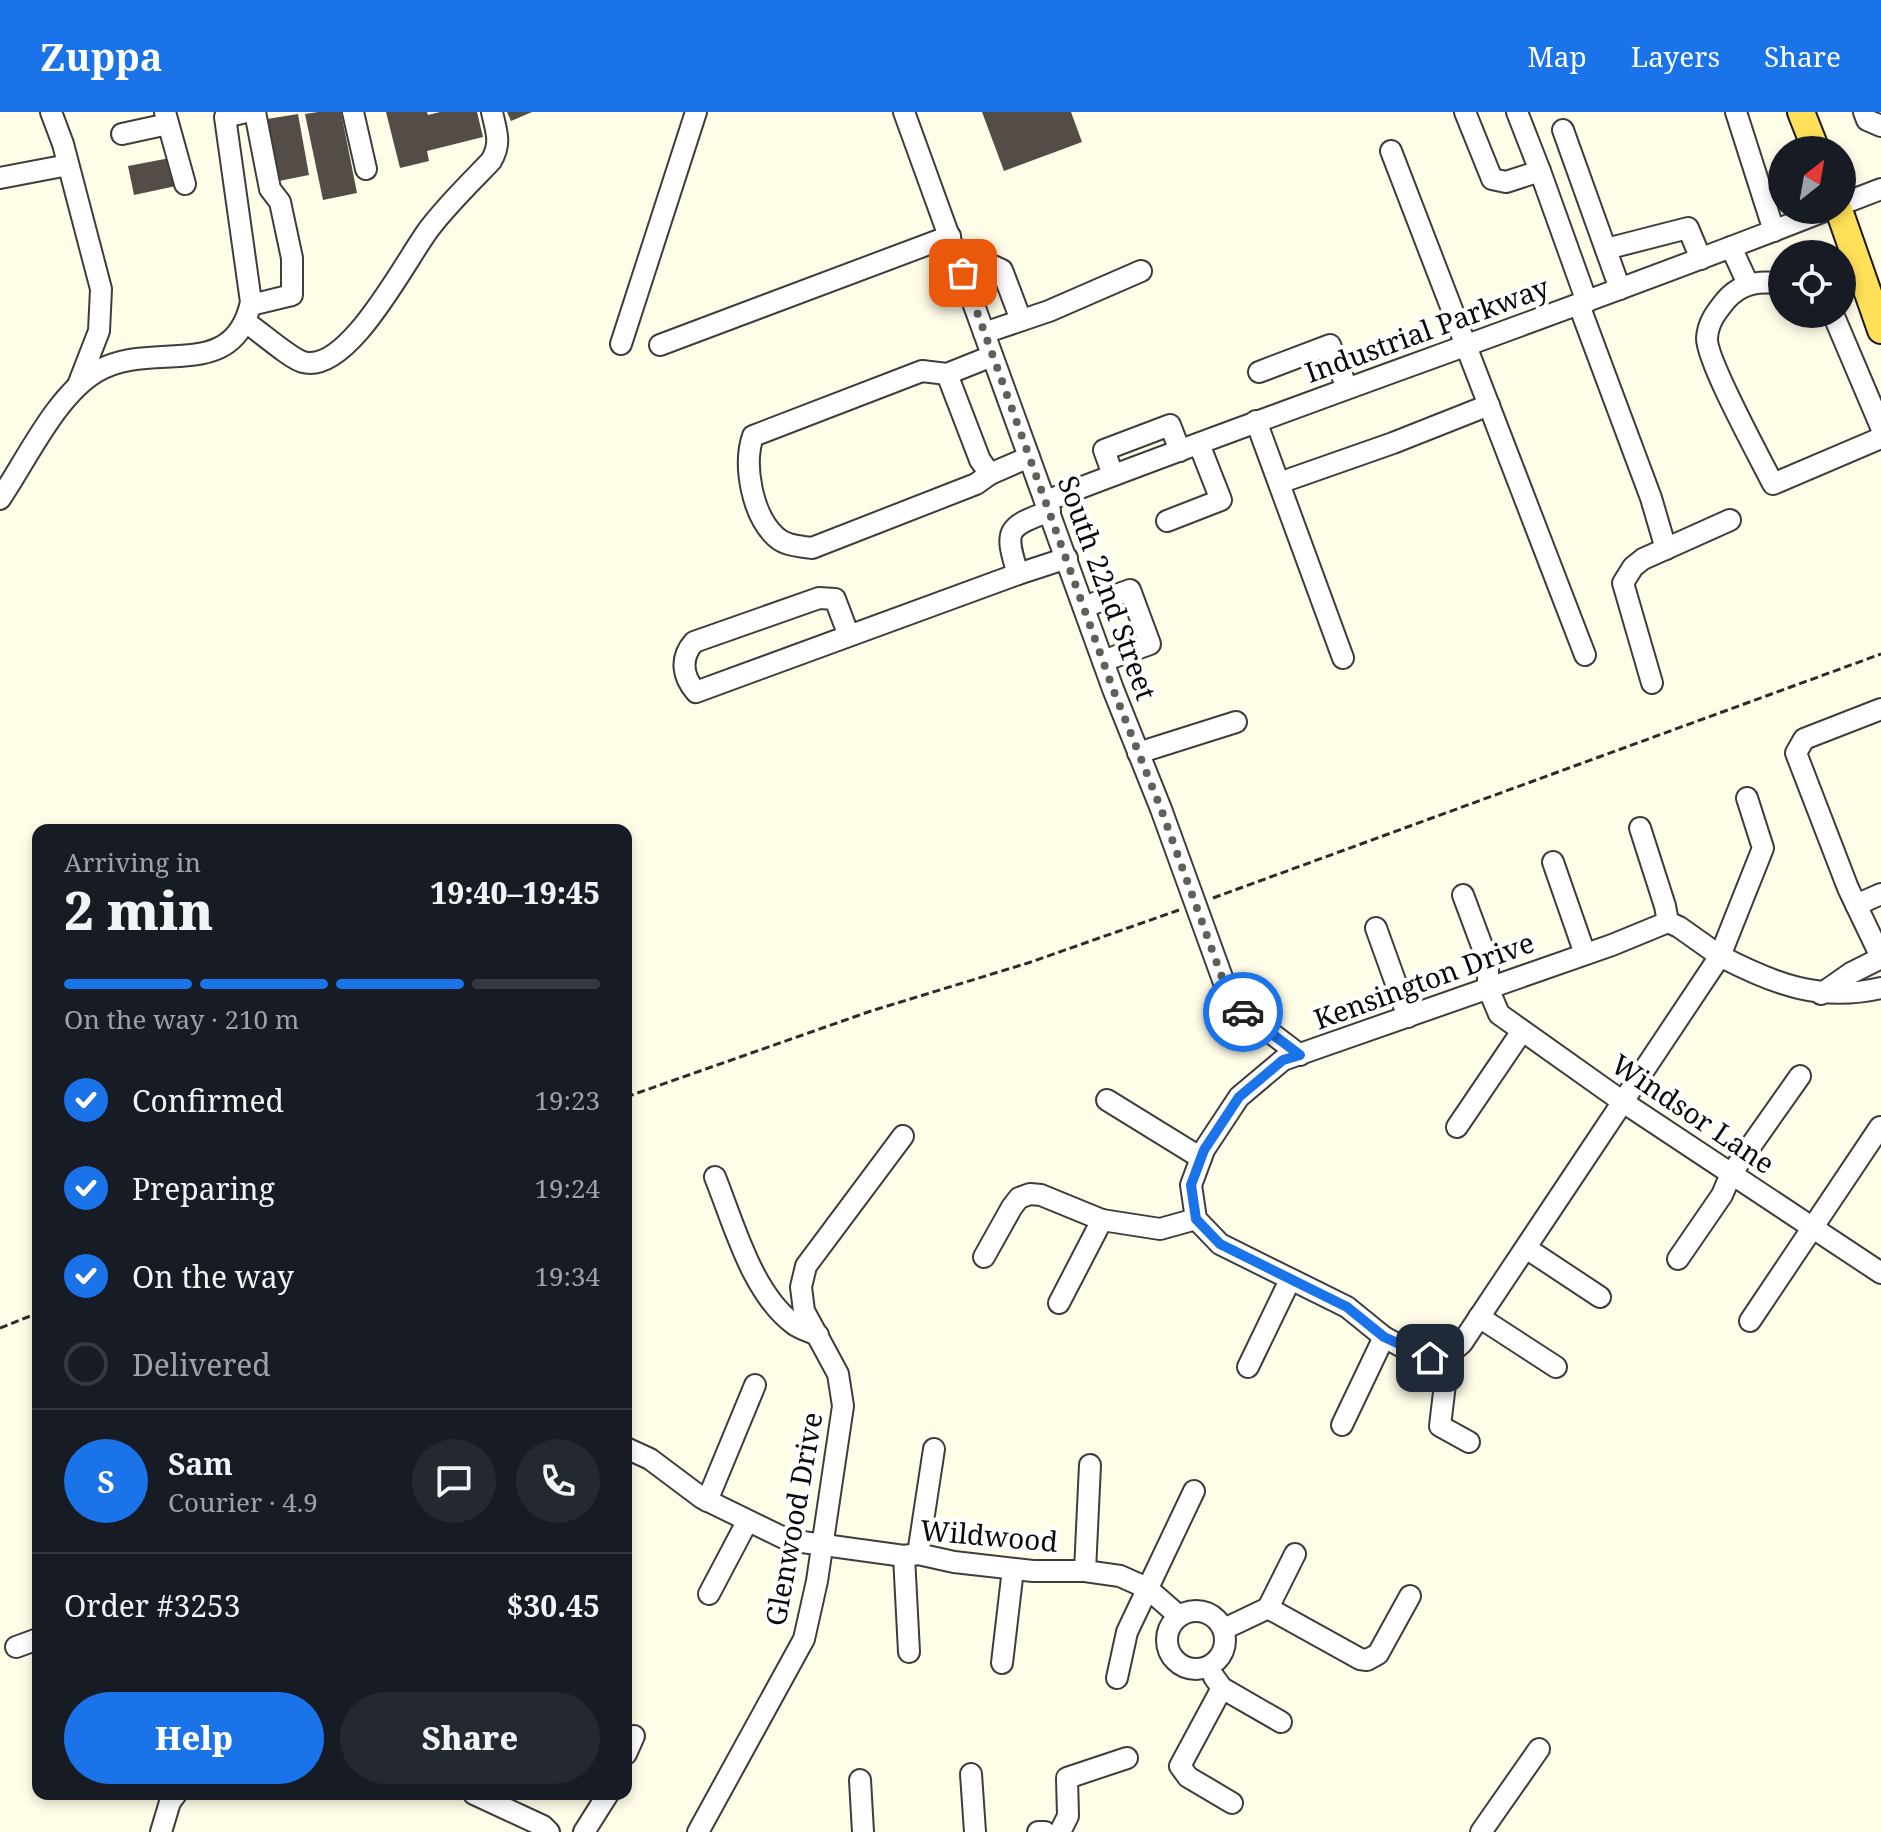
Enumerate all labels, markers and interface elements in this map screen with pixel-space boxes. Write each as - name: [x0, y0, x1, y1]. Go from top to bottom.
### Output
- text: Zuppa: [40, 30, 163, 82]
- text: Map: [1528, 37, 1587, 75]
- text: Layers: [1631, 37, 1720, 75]
- text: Share: [1764, 37, 1841, 75]
- north arrow: [1768, 136, 1856, 224]
- map controls: [1768, 136, 1856, 328]
- pin: [929, 239, 997, 307]
- button: locate: [1768, 240, 1856, 328]
- icon: bag: [941, 251, 985, 295]
- street label: Industrial Parkway: [1299, 267, 1554, 391]
- street label: South 22nd Street: [1050, 470, 1166, 705]
- text: Arriving in: [64, 844, 201, 880]
- text: 19:40–19:45: [430, 872, 600, 913]
- text: 2 min: [64, 874, 213, 945]
- street label: Kensington Drive: [1308, 923, 1539, 1038]
- courier: [1203, 972, 1283, 1052]
- icon: car: [1221, 990, 1265, 1034]
- text: On the way · 210 m: [64, 1001, 299, 1037]
- street label: Windsor Lane: [1605, 1045, 1783, 1182]
- icon: check: [64, 1078, 108, 1122]
- text: Confirmed: [132, 1080, 284, 1121]
- text: 19:23: [534, 1082, 600, 1118]
- icon: check: [64, 1166, 108, 1210]
- text: Preparing: [132, 1168, 275, 1209]
- text: 19:24: [534, 1170, 600, 1206]
- icon: check: [64, 1254, 108, 1298]
- text: On the way: [132, 1256, 294, 1297]
- text: 19:34: [534, 1258, 600, 1294]
- pin: [1396, 1324, 1464, 1392]
- icon: home: [1408, 1336, 1452, 1380]
- text: Delivered: [132, 1344, 271, 1385]
- street label: Glenwood Drive: [756, 1409, 831, 1629]
- button: chat: [412, 1439, 496, 1523]
- button: phone: [516, 1439, 600, 1523]
- text: Sam: [168, 1443, 233, 1484]
- text: S: [97, 1461, 115, 1502]
- text: Courier · 4.9: [168, 1484, 318, 1520]
- street label: Wildwood: [919, 1510, 1059, 1560]
- text: Order #3253: [64, 1585, 241, 1626]
- text: $30.45: [506, 1585, 600, 1626]
- button: Help: [64, 1692, 324, 1784]
- button: Share: [340, 1692, 600, 1784]

